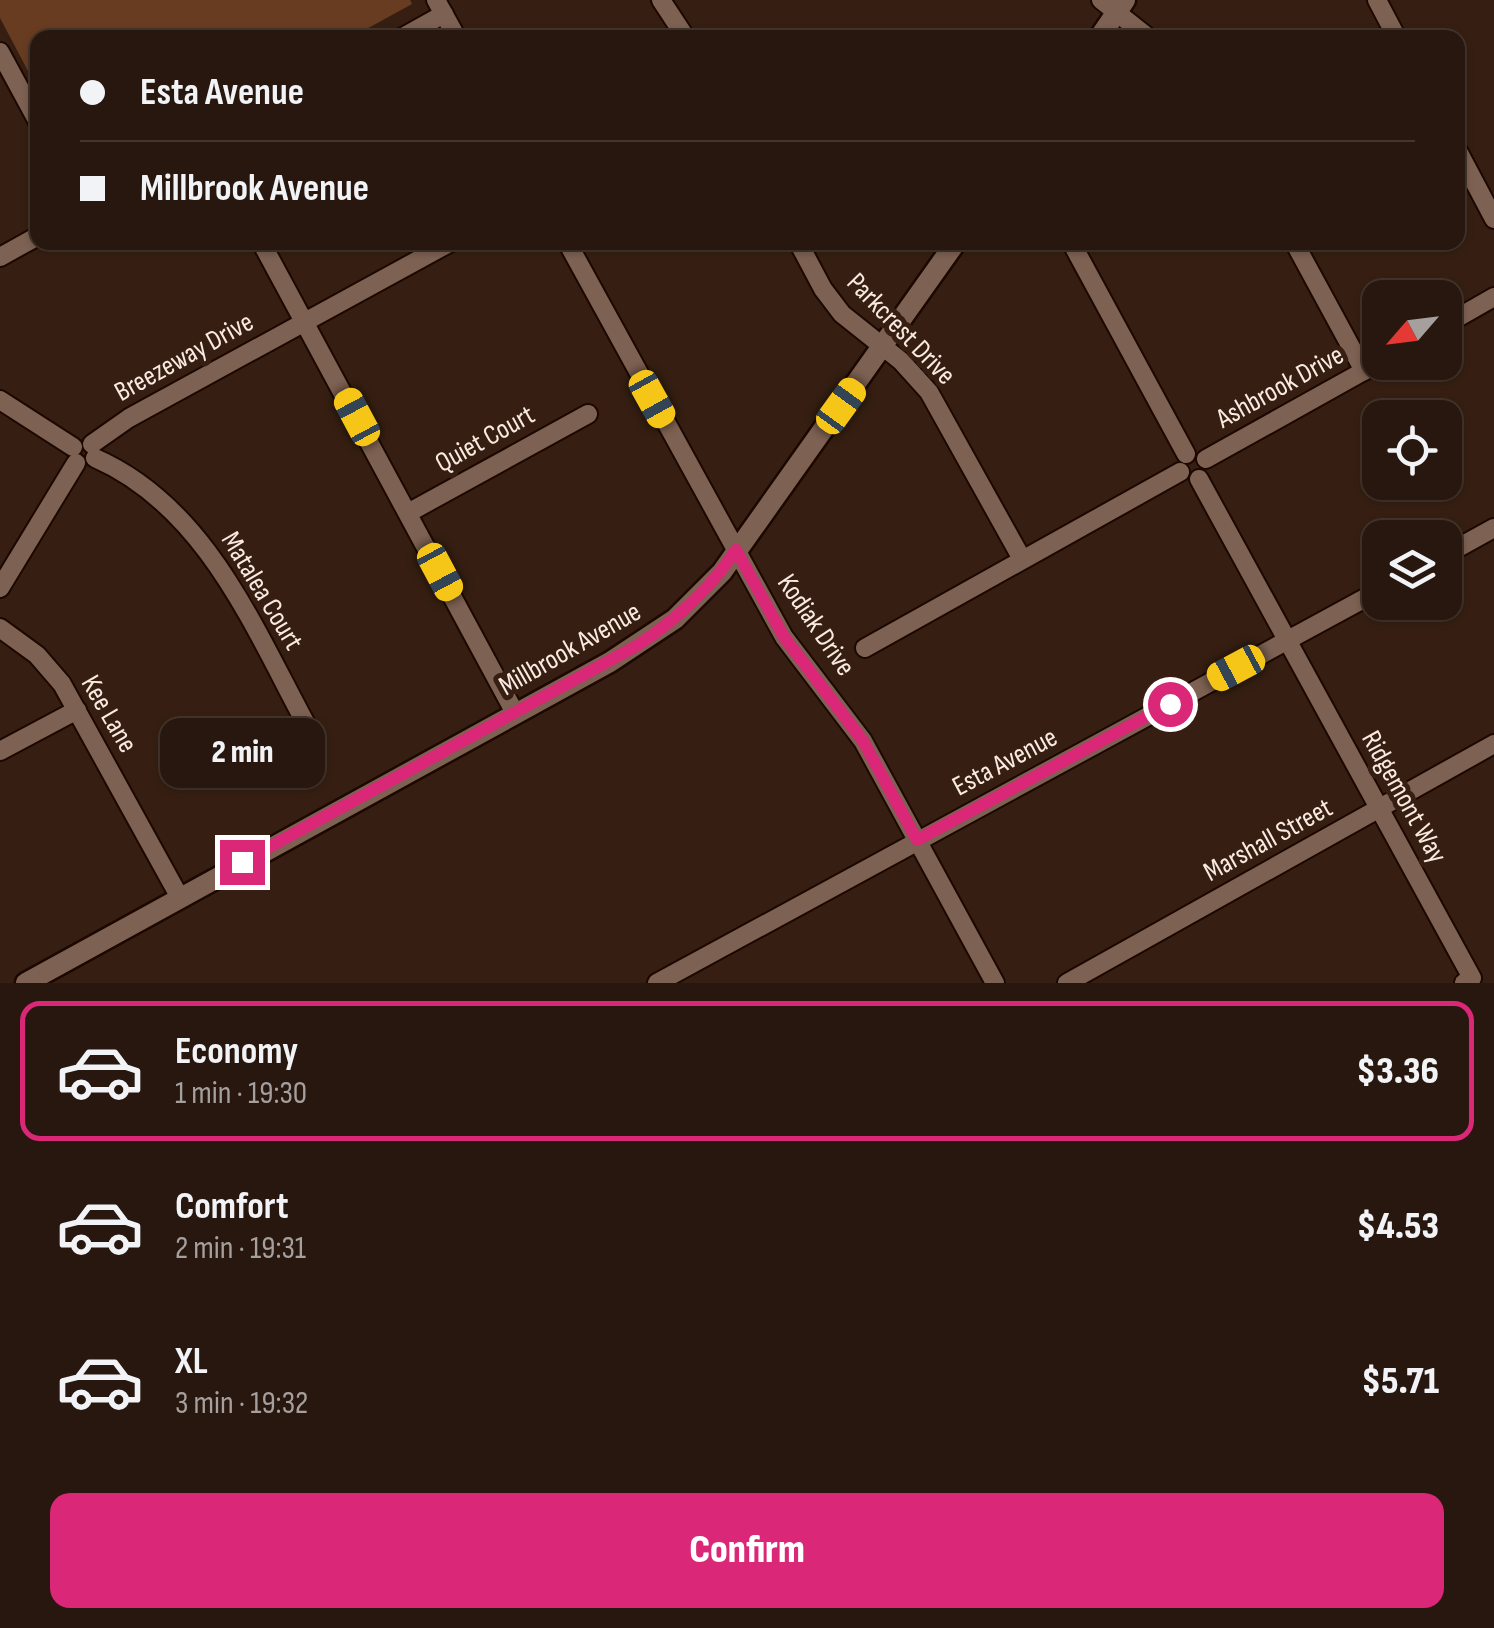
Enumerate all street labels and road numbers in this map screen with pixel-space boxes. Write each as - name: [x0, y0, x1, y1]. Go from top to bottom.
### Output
- street label: Parkcrest Drive: [840, 266, 962, 392]
- street label: Breezeway Drive: [109, 305, 259, 409]
- street label: Ashbrook Drive: [1210, 338, 1349, 436]
- street label: Quiet Court: [430, 398, 540, 480]
- street label: Matalea Court: [214, 526, 310, 656]
- street label: Kodiak Drive: [770, 568, 862, 682]
- street label: Millbrook Avenue: [493, 595, 647, 703]
- street label: Kee Lane: [74, 670, 144, 758]
- street label: Esta Avenue: [947, 721, 1063, 803]
- street label: Ridgemont Way: [1354, 725, 1454, 869]
- street label: Marshall Street: [1198, 791, 1338, 889]

